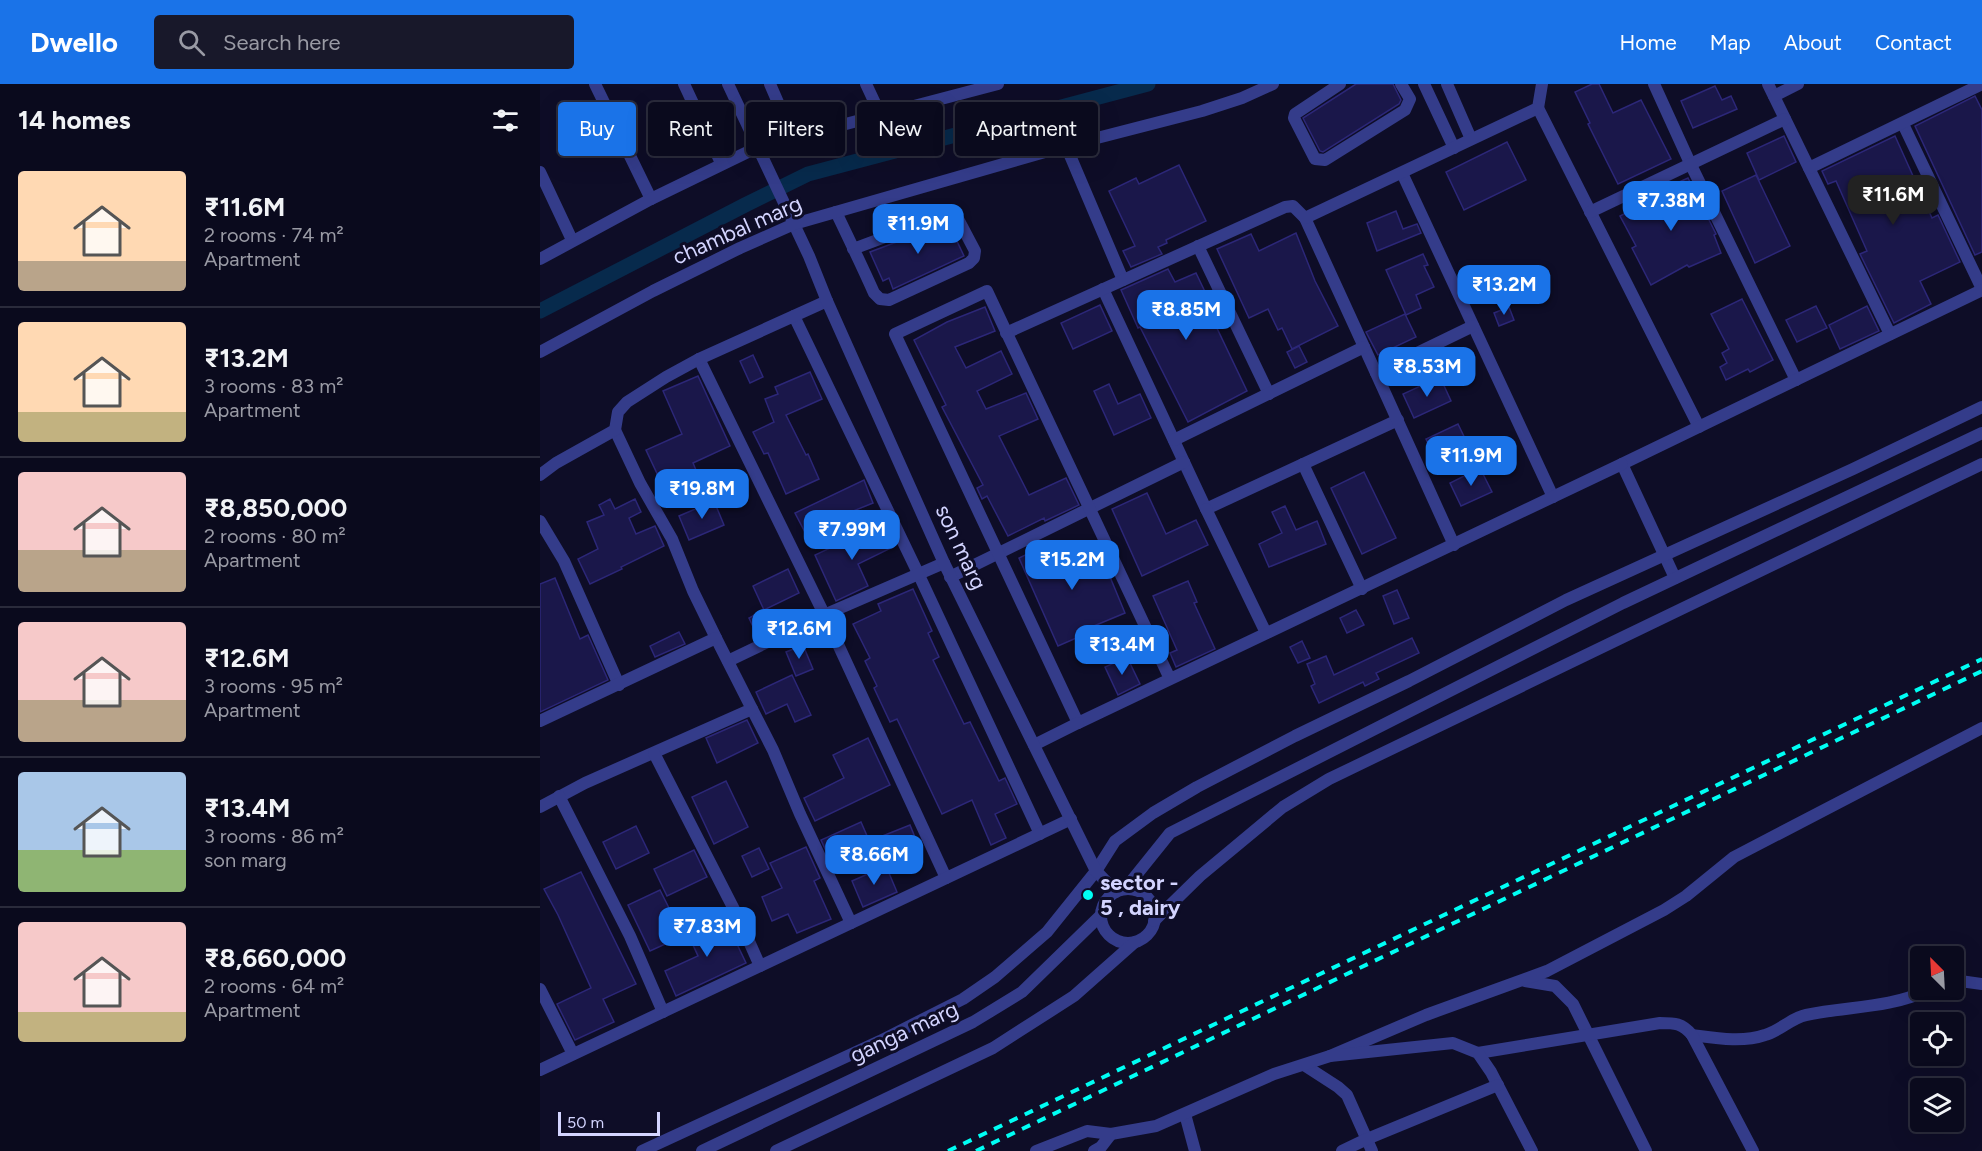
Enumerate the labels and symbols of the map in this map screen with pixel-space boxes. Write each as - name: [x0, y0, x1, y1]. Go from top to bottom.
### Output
- pin: ₹11.6M: [1844, 175, 1942, 226]
- pin: ₹7.38M: [1622, 181, 1720, 232]
- street label: chambal marg: [668, 189, 806, 271]
- pin: ₹11.9M: [869, 204, 967, 255]
- pin: ₹13.2M: [1455, 265, 1553, 316]
- pin: ₹8.85M: [1137, 290, 1235, 341]
- pin: ₹8.53M: [1378, 347, 1476, 398]
- pin: ₹11.9M: [1422, 436, 1520, 487]
- pin: ₹19.8M: [653, 469, 751, 520]
- street label: son marg: [930, 500, 992, 594]
- pin: ₹7.99M: [803, 510, 901, 561]
- pin: ₹15.2M: [1023, 540, 1121, 591]
- pin: ₹12.6M: [750, 609, 848, 660]
- pin: ₹13.4M: [1073, 625, 1171, 676]
- pin: ₹8.66M: [825, 835, 923, 886]
- place label: sector - 5 , dairy: [1100, 869, 1181, 921]
- marker: sector - 5 , dairy: [1081, 888, 1095, 902]
- pin: ₹7.83M: [658, 907, 756, 958]
- north arrow: [1910, 946, 1964, 1000]
- street label: ganga marg: [846, 995, 962, 1069]
- scale bar: [558, 1109, 660, 1136]

